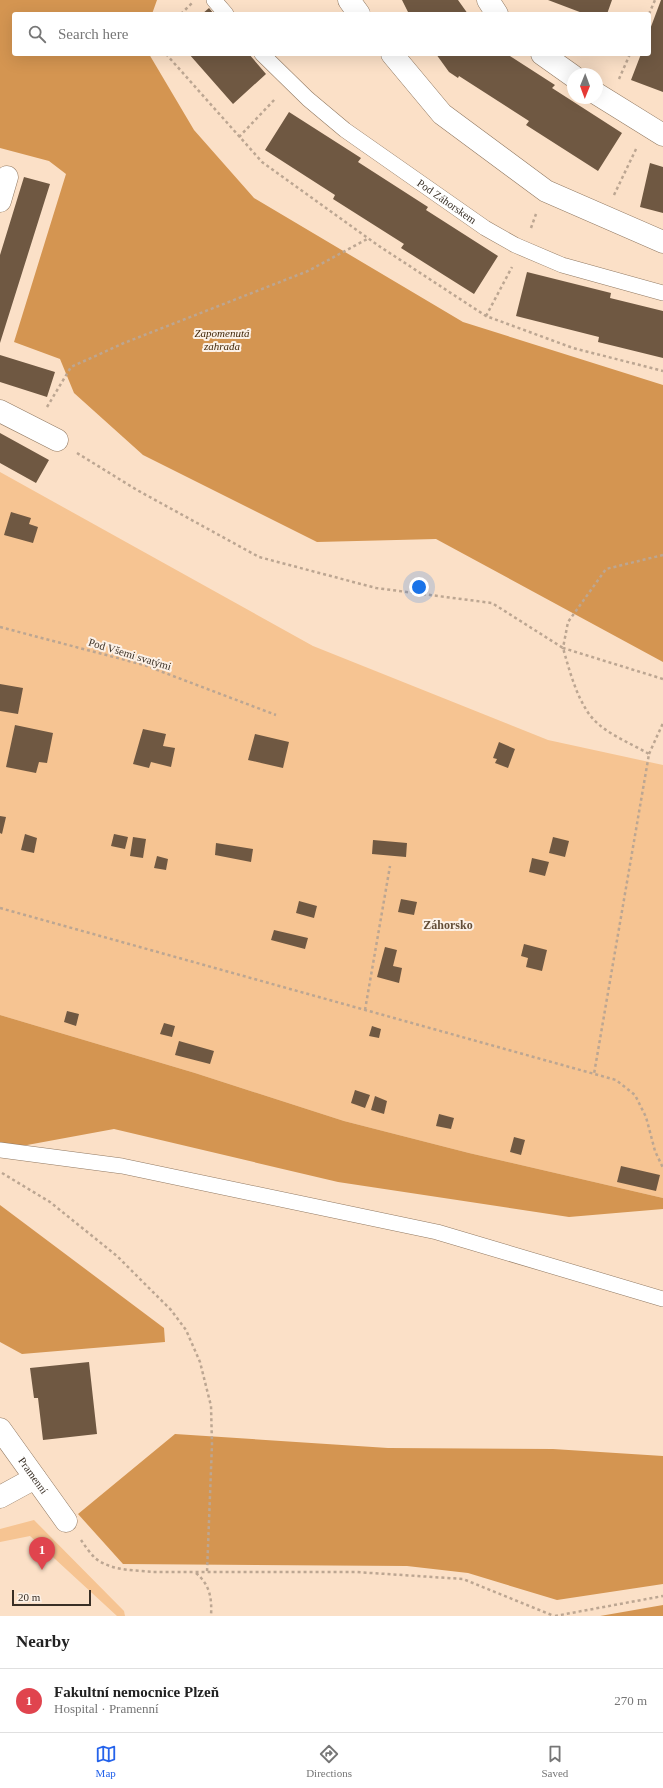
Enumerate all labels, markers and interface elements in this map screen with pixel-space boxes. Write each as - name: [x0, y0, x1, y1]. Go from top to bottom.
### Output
- search box: [12, 12, 651, 56]
- icon: search: [26, 23, 48, 45]
- text: Search here: [58, 26, 128, 42]
- north arrow: [567, 68, 603, 104]
- street label: Pod Záhorskem: [415, 177, 479, 226]
- park label: Zapomenutá zahrada: [195, 327, 250, 352]
- your location: [409, 577, 429, 597]
- street label: Pod Všemi svatými: [87, 636, 173, 672]
- district label: Záhorsko: [423, 918, 473, 932]
- street label: Pramenní: [16, 1455, 50, 1496]
- pin: 1: [29, 1537, 55, 1570]
- scale bar: [12, 1588, 91, 1607]
- text: 20 m: [18, 1591, 40, 1603]
- text: Nearby: [16, 1632, 70, 1651]
- text: Fakultní nemocnice Plzeň: [54, 1684, 219, 1700]
- text: 1: [26, 1693, 32, 1708]
- text: 270 m: [614, 1693, 647, 1708]
- text: Hospital · Pramenní: [54, 1701, 159, 1716]
- tab: Map: [95, 1743, 117, 1779]
- tab: Directions: [306, 1743, 352, 1779]
- tab: Saved: [541, 1743, 568, 1779]

